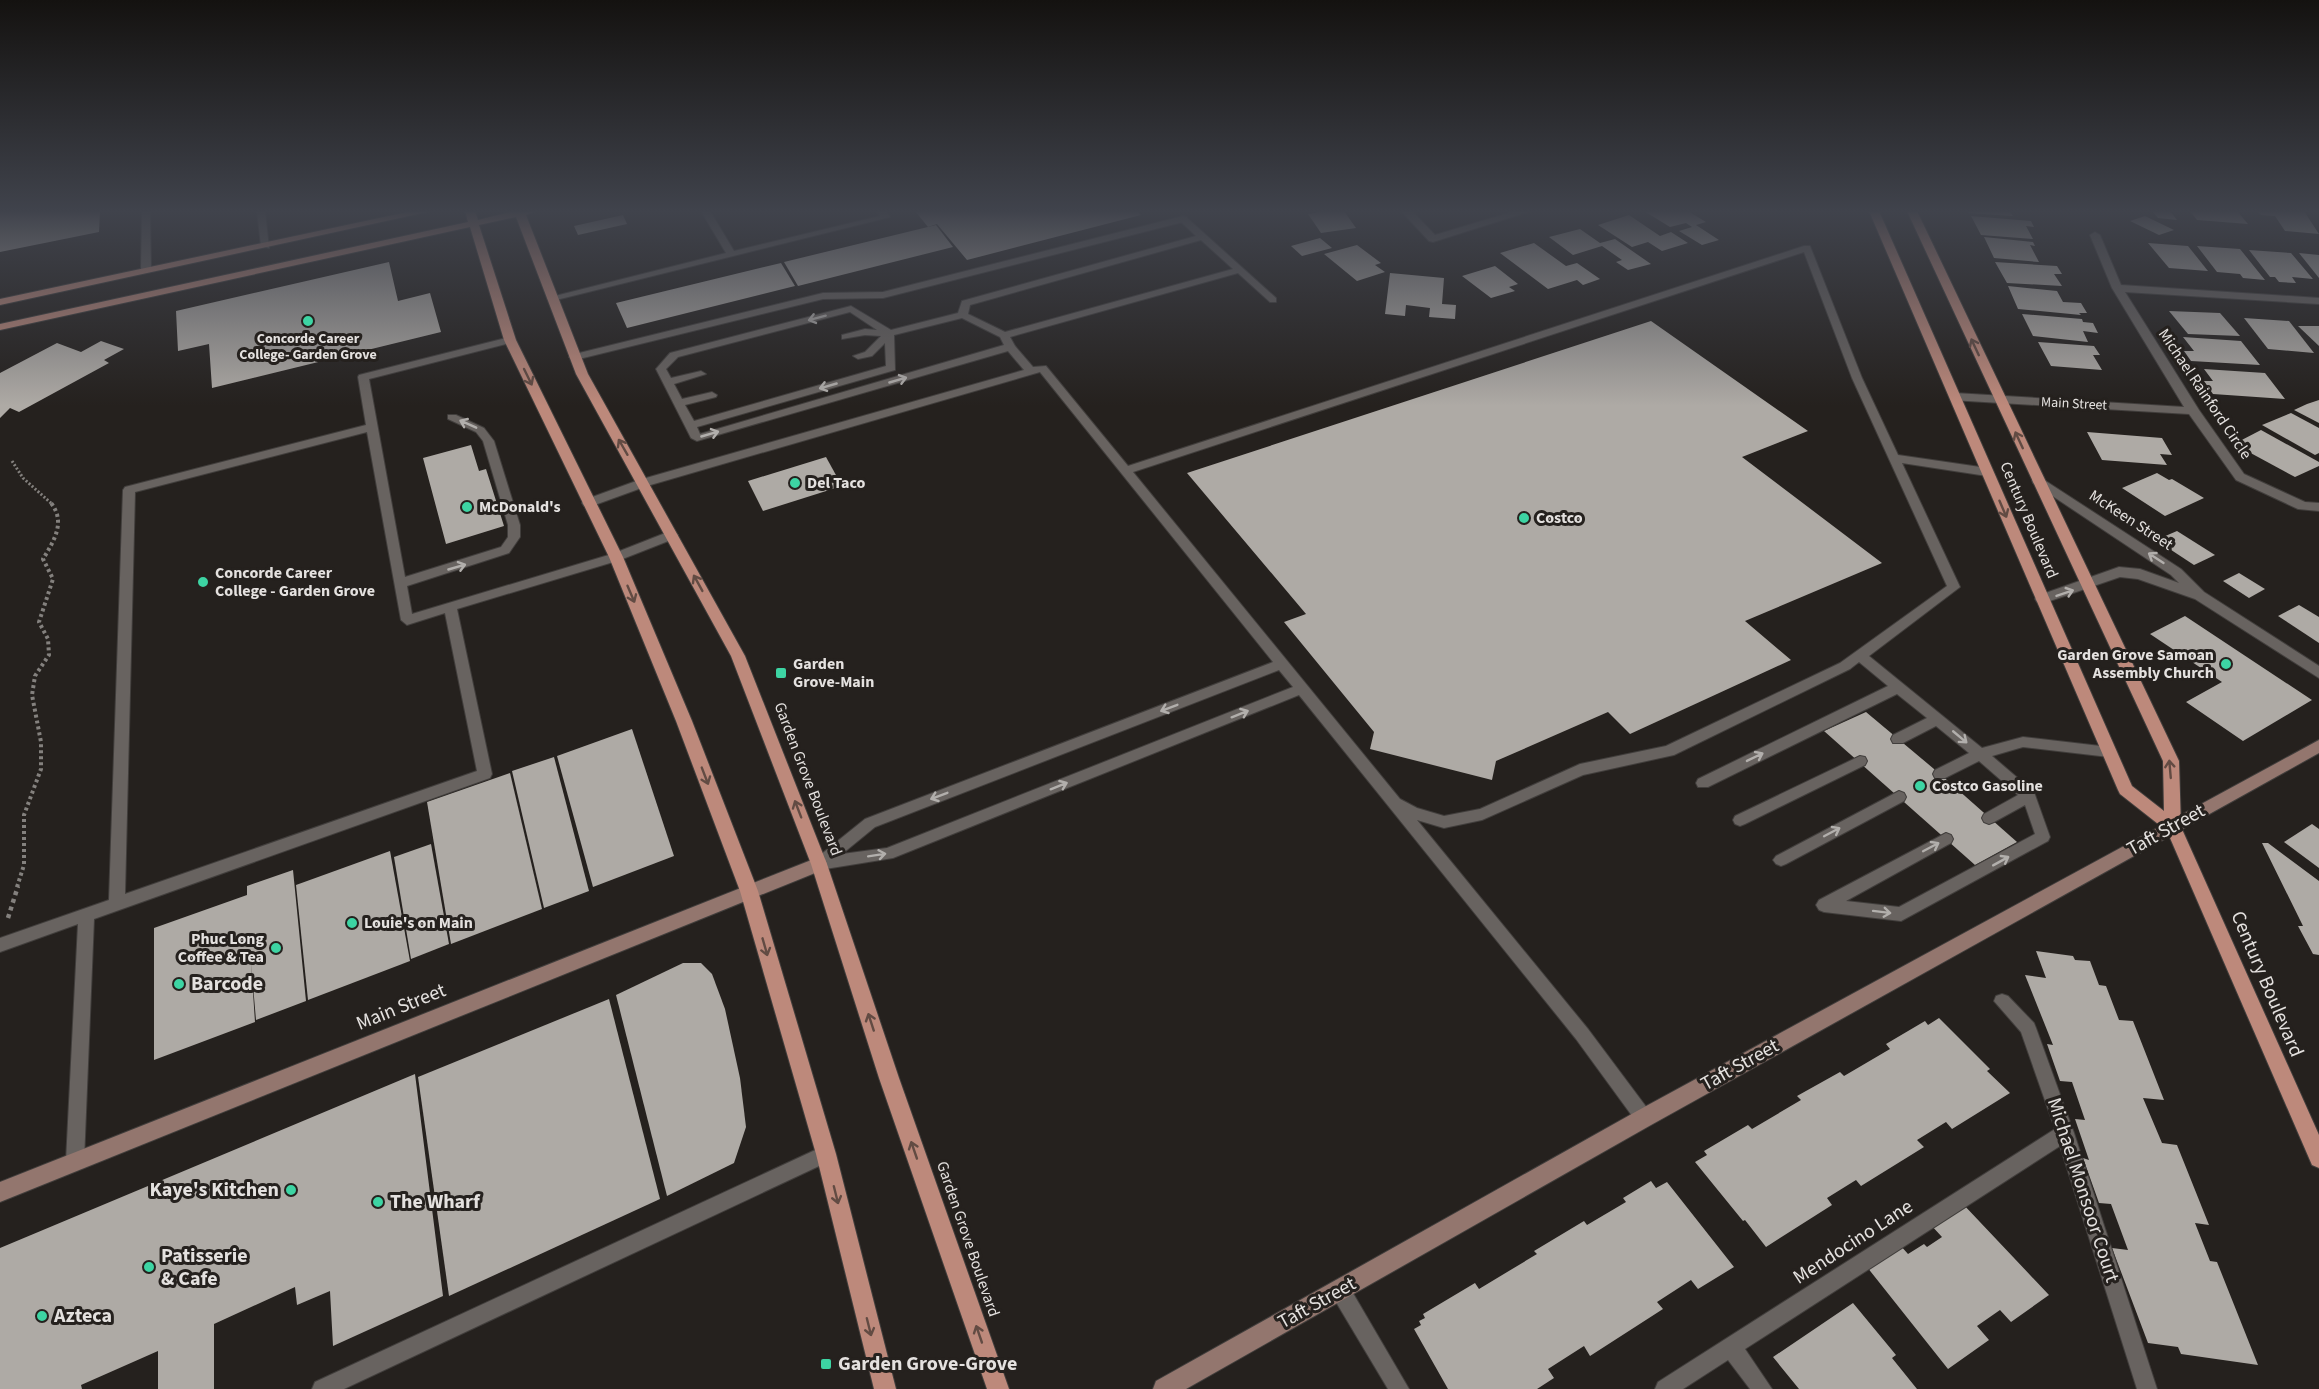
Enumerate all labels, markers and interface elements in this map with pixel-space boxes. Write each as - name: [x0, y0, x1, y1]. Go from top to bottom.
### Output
- one-way arrow: [808, 313, 827, 324]
- marker: Concorde Career College- Garden Grove: [301, 314, 315, 328]
- street label: Michael Rainford Circle: [2153, 324, 2257, 464]
- place label: Concorde Career College- Garden Grove: [239, 329, 377, 365]
- one-way arrow: [1969, 338, 1981, 356]
- one-way arrow: [523, 368, 535, 386]
- one-way arrow: [888, 373, 907, 385]
- one-way arrow: [819, 381, 838, 392]
- street label: Main Street: [2040, 392, 2108, 416]
- one-way arrow: [459, 418, 477, 429]
- one-way arrow: [700, 428, 719, 439]
- one-way arrow: [2012, 432, 2024, 450]
- one-way arrow: [617, 439, 629, 456]
- street label: Century Boulevard: [1994, 458, 2064, 582]
- place label: Del Taco: [807, 472, 866, 494]
- marker: Del Taco: [788, 476, 802, 490]
- street label: McKeen Street: [2085, 485, 2178, 556]
- place label: McDonald's: [479, 496, 561, 518]
- one-way arrow: [1998, 499, 2009, 517]
- marker: McDonald's: [460, 500, 474, 514]
- place label: Costco: [1536, 507, 1583, 529]
- marker: Costco: [1517, 511, 1531, 525]
- one-way arrow: [2148, 552, 2165, 564]
- one-way arrow: [447, 561, 466, 572]
- place label: Concorde Career College - Garden Grove: [215, 562, 375, 602]
- marker: Concorde Career College - Garden Grove: [196, 575, 210, 589]
- one-way arrow: [692, 575, 704, 592]
- one-way arrow: [626, 585, 637, 603]
- one-way arrow: [2055, 586, 2074, 597]
- place label: Garden Grove Samoan Assembly Church: [2057, 644, 2214, 684]
- place label: Garden Grove-Main: [793, 653, 874, 693]
- marker: Garden Grove Samoan Assembly Church: [2219, 657, 2233, 671]
- marker: Garden Grove-Main: [774, 666, 788, 680]
- street label: Garden Grove Boulevard: [769, 699, 847, 859]
- one-way arrow: [1160, 703, 1179, 714]
- one-way arrow: [1230, 708, 1248, 719]
- one-way arrow: [1952, 731, 1968, 744]
- one-way arrow: [1746, 751, 1764, 763]
- one-way arrow: [2164, 759, 2175, 779]
- one-way arrow: [700, 766, 711, 785]
- place label: Costco Gasoline: [1932, 775, 2043, 797]
- marker: Costco Gasoline: [1913, 779, 1927, 793]
- one-way arrow: [1049, 780, 1067, 791]
- one-way arrow: [930, 792, 949, 803]
- street label: Taft Street: [2122, 797, 2210, 863]
- one-way arrow: [792, 801, 803, 819]
- one-way arrow: [1823, 826, 1841, 837]
- one-way arrow: [1922, 841, 1939, 853]
- one-way arrow: [866, 850, 886, 861]
- one-way arrow: [1992, 855, 2010, 866]
- one-way arrow: [1872, 907, 1892, 918]
- street label: Century Boulevard: [2224, 907, 2310, 1061]
- place label: Louie's on Main: [364, 912, 473, 934]
- marker: Louie's on Main: [345, 916, 359, 930]
- place label: Phuc Long Coffee & Tea: [178, 928, 264, 968]
- one-way arrow: [760, 937, 771, 956]
- marker: Phuc Long Coffee & Tea: [269, 941, 283, 955]
- place label: Barcode: [191, 970, 263, 998]
- street label: Main Street: [352, 976, 450, 1038]
- marker: Barcode: [172, 977, 186, 991]
- one-way arrow: [865, 1013, 876, 1032]
- street label: Taft Street: [1696, 1032, 1784, 1098]
- street label: Michael Monsoor Court: [2040, 1094, 2126, 1286]
- one-way arrow: [908, 1141, 919, 1160]
- street label: Garden Grove Boulevard: [931, 1158, 1005, 1320]
- place label: Kaye's Kitchen: [149, 1176, 279, 1204]
- marker: Kaye's Kitchen: [284, 1183, 298, 1197]
- one-way arrow: [830, 1185, 842, 1204]
- place label: The Wharf: [390, 1188, 481, 1216]
- street label: Mendocino Lane: [1788, 1193, 1918, 1291]
- marker: The Wharf: [371, 1195, 385, 1209]
- place label: Patisserie & Cafe: [161, 1242, 248, 1293]
- marker: Patisserie & Cafe: [142, 1260, 156, 1274]
- street label: Taft Street: [1273, 1270, 1361, 1336]
- place label: Azteca: [53, 1302, 112, 1330]
- marker: Azteca: [35, 1309, 49, 1323]
- one-way arrow: [864, 1317, 876, 1336]
- one-way arrow: [972, 1325, 983, 1344]
- place label: Garden Grove-Grove: [838, 1350, 1017, 1378]
- marker: Garden Grove-Grove: [819, 1357, 833, 1371]

